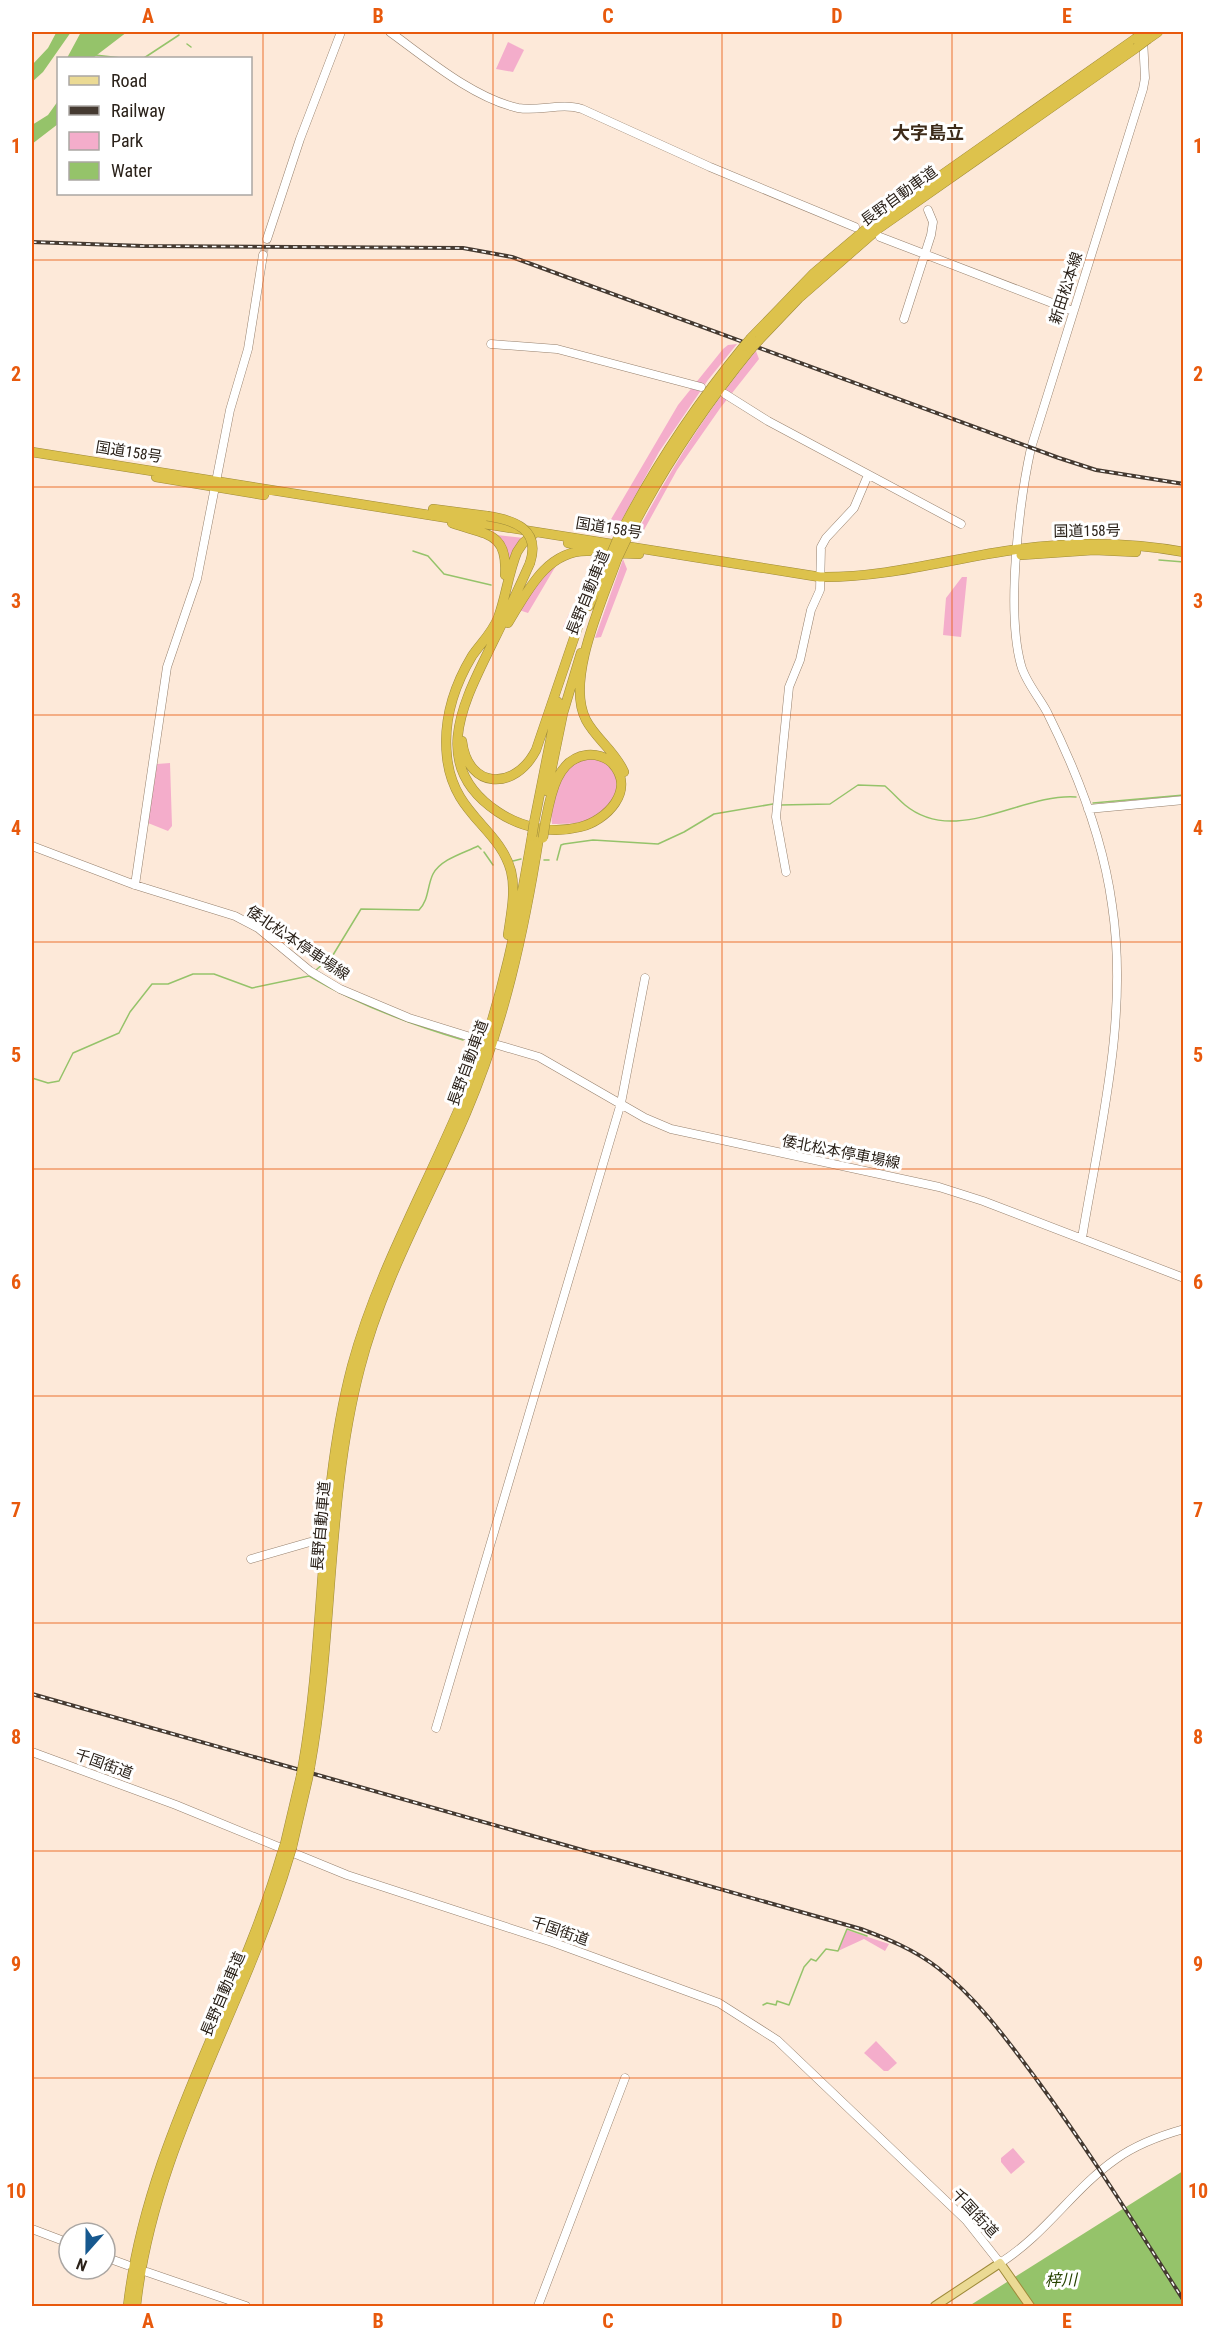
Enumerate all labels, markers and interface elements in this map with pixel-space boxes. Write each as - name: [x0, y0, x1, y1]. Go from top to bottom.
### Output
- text: A: [142, 4, 154, 28]
- text: B: [372, 4, 384, 28]
- text: C: [602, 4, 614, 28]
- text: D: [831, 4, 843, 28]
- text: E: [1062, 4, 1072, 28]
- legend: [57, 57, 252, 195]
- text: Road: [111, 70, 147, 91]
- text: Railway: [111, 100, 166, 121]
- district label: 大字島立: [892, 122, 964, 143]
- text: Park: [111, 130, 143, 151]
- text: 1: [11, 134, 21, 158]
- text: 1: [1193, 134, 1203, 158]
- text: Water: [111, 160, 153, 181]
- street label: 長野自動車道: [857, 162, 941, 230]
- street label: 新田松本線: [1046, 250, 1086, 326]
- text: 2: [11, 362, 21, 386]
- text: 2: [1193, 362, 1203, 386]
- street label: 国道158号: [94, 438, 164, 466]
- street label: 国道158号: [574, 514, 644, 542]
- street label: 国道158号: [1053, 521, 1121, 541]
- street label: 長野自動車道: [563, 548, 613, 638]
- text: 3: [11, 589, 21, 613]
- text: 3: [1193, 589, 1203, 613]
- text: 4: [11, 816, 21, 840]
- text: 4: [1193, 816, 1203, 840]
- street label: 倭北松本停車場線: [243, 902, 353, 984]
- street label: 長野自動車道: [444, 1018, 492, 1108]
- text: 5: [11, 1043, 21, 1067]
- text: 5: [1193, 1043, 1203, 1067]
- street label: 倭北松本停車場線: [780, 1132, 902, 1172]
- text: 6: [11, 1270, 21, 1294]
- text: 6: [1193, 1270, 1203, 1294]
- street label: 長野自動車道: [308, 1480, 334, 1572]
- text: 7: [11, 1498, 21, 1522]
- text: 7: [1193, 1498, 1203, 1522]
- text: 8: [11, 1725, 21, 1749]
- text: 8: [1193, 1725, 1203, 1749]
- street label: 千国街道: [73, 1745, 135, 1783]
- street label: 千国街道: [529, 1913, 591, 1949]
- street label: 長野自動車道: [197, 1949, 249, 2039]
- text: 9: [11, 1952, 21, 1976]
- text: 9: [1193, 1952, 1203, 1976]
- text: 10: [6, 2179, 26, 2203]
- text: 10: [1188, 2179, 1208, 2203]
- street label: 千国街道: [948, 2185, 1002, 2241]
- north arrow: [57, 2221, 117, 2281]
- text: N: [74, 2254, 90, 2275]
- water label: 梓川: [1045, 2270, 1079, 2290]
- text: A: [142, 2309, 154, 2333]
- text: B: [372, 2309, 384, 2333]
- text: C: [602, 2309, 614, 2333]
- text: D: [831, 2309, 843, 2333]
- text: E: [1062, 2309, 1072, 2333]

